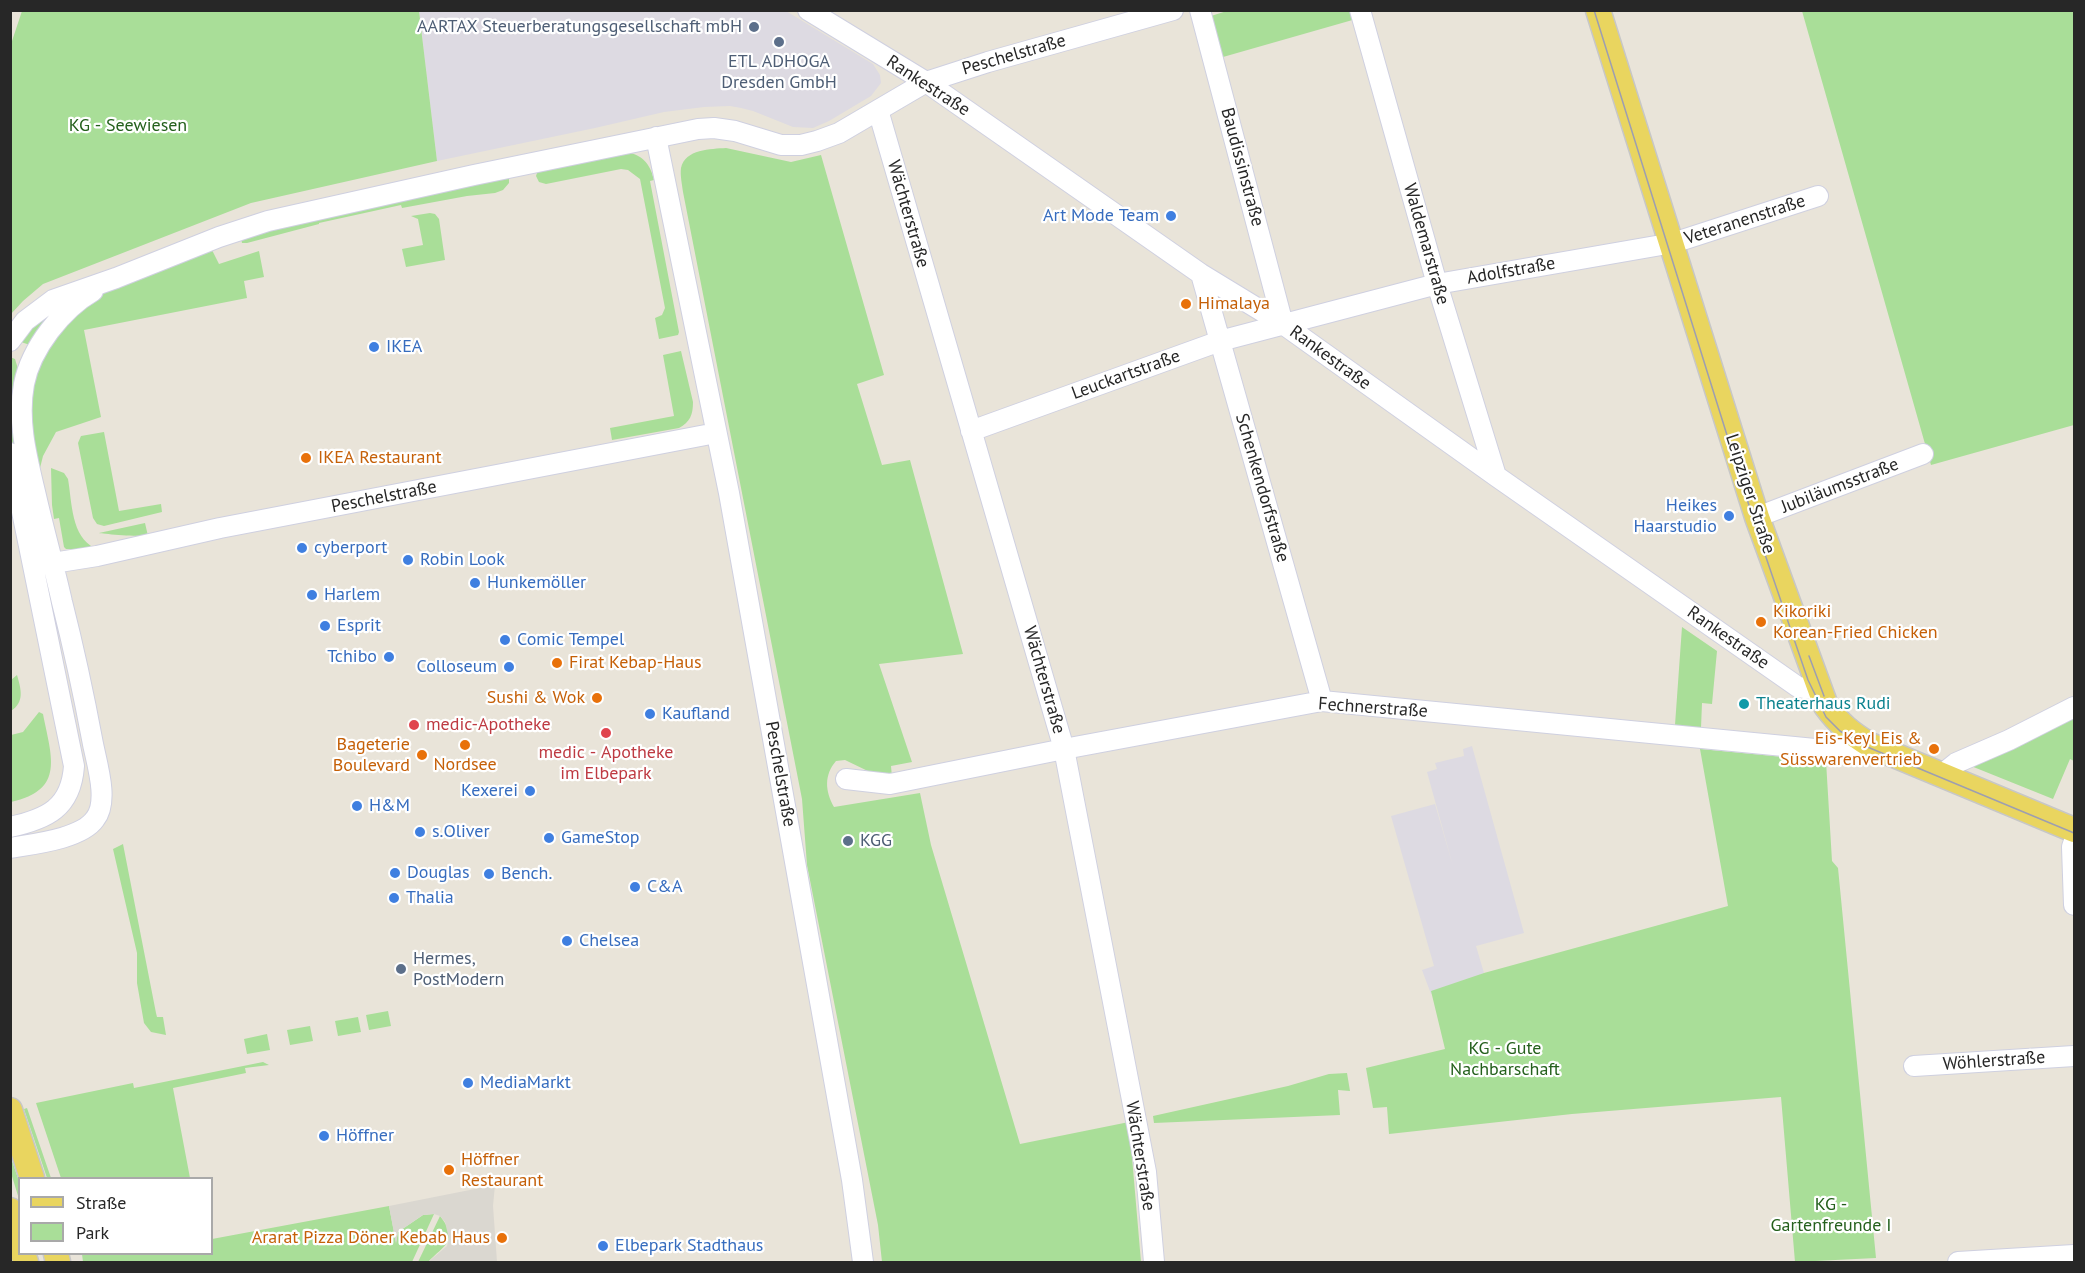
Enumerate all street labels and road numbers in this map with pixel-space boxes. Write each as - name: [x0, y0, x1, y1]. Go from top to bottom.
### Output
- street label: Peschelstraße: [960, 30, 1068, 80]
- street label: Rankestraße: [882, 51, 974, 121]
- street label: Baudissinstraße: [1216, 105, 1268, 229]
- street label: Wächterstraße: [882, 158, 934, 270]
- street label: Waldemarstraße: [1398, 181, 1454, 307]
- street label: Veteranenstraße: [1682, 190, 1808, 250]
- street label: Adolfstraße: [1465, 253, 1557, 289]
- street label: Rankestraße: [1285, 321, 1375, 395]
- street label: Leuckartstraße: [1069, 345, 1183, 405]
- street label: Schenkendorfstraße: [1230, 411, 1294, 565]
- street label: Leipziger Straße: [1720, 431, 1780, 557]
- street label: Jubiläumsstraße: [1778, 454, 1902, 518]
- street label: Peschelstraße: [329, 476, 439, 518]
- street label: Rankestraße: [1683, 602, 1773, 674]
- street label: Wächterstraße: [1018, 624, 1070, 736]
- street label: Fechnerstraße: [1317, 693, 1429, 723]
- street label: Peschelstraße: [760, 719, 800, 829]
- street label: Wöhlerstraße: [1942, 1047, 2046, 1075]
- street label: Wächterstraße: [1121, 1100, 1159, 1212]

